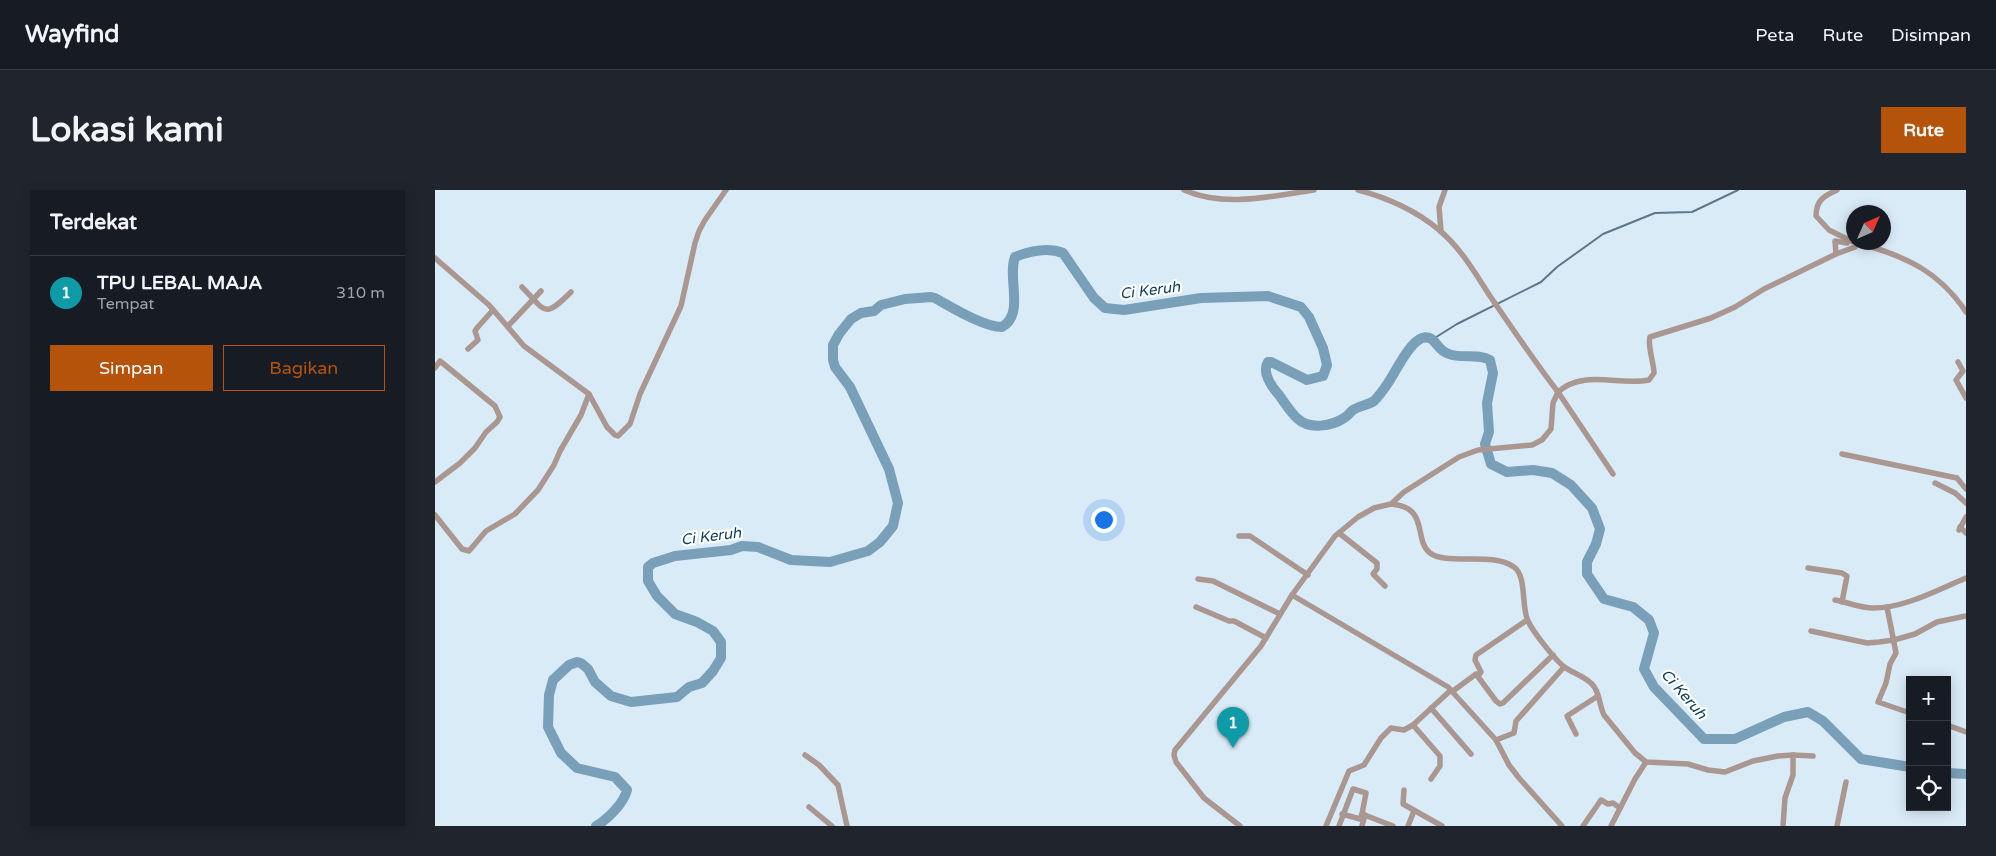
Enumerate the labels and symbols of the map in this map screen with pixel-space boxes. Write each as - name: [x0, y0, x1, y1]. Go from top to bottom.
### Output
- north arrow: [1846, 205, 1891, 250]
- water label: Ci Keruh: [1119, 277, 1182, 303]
- your location: [1091, 507, 1117, 533]
- water label: Ci Keruh: [680, 523, 743, 549]
- water label: Ci Keruh: [1657, 665, 1711, 723]
- pin: 1: [1217, 707, 1249, 748]

